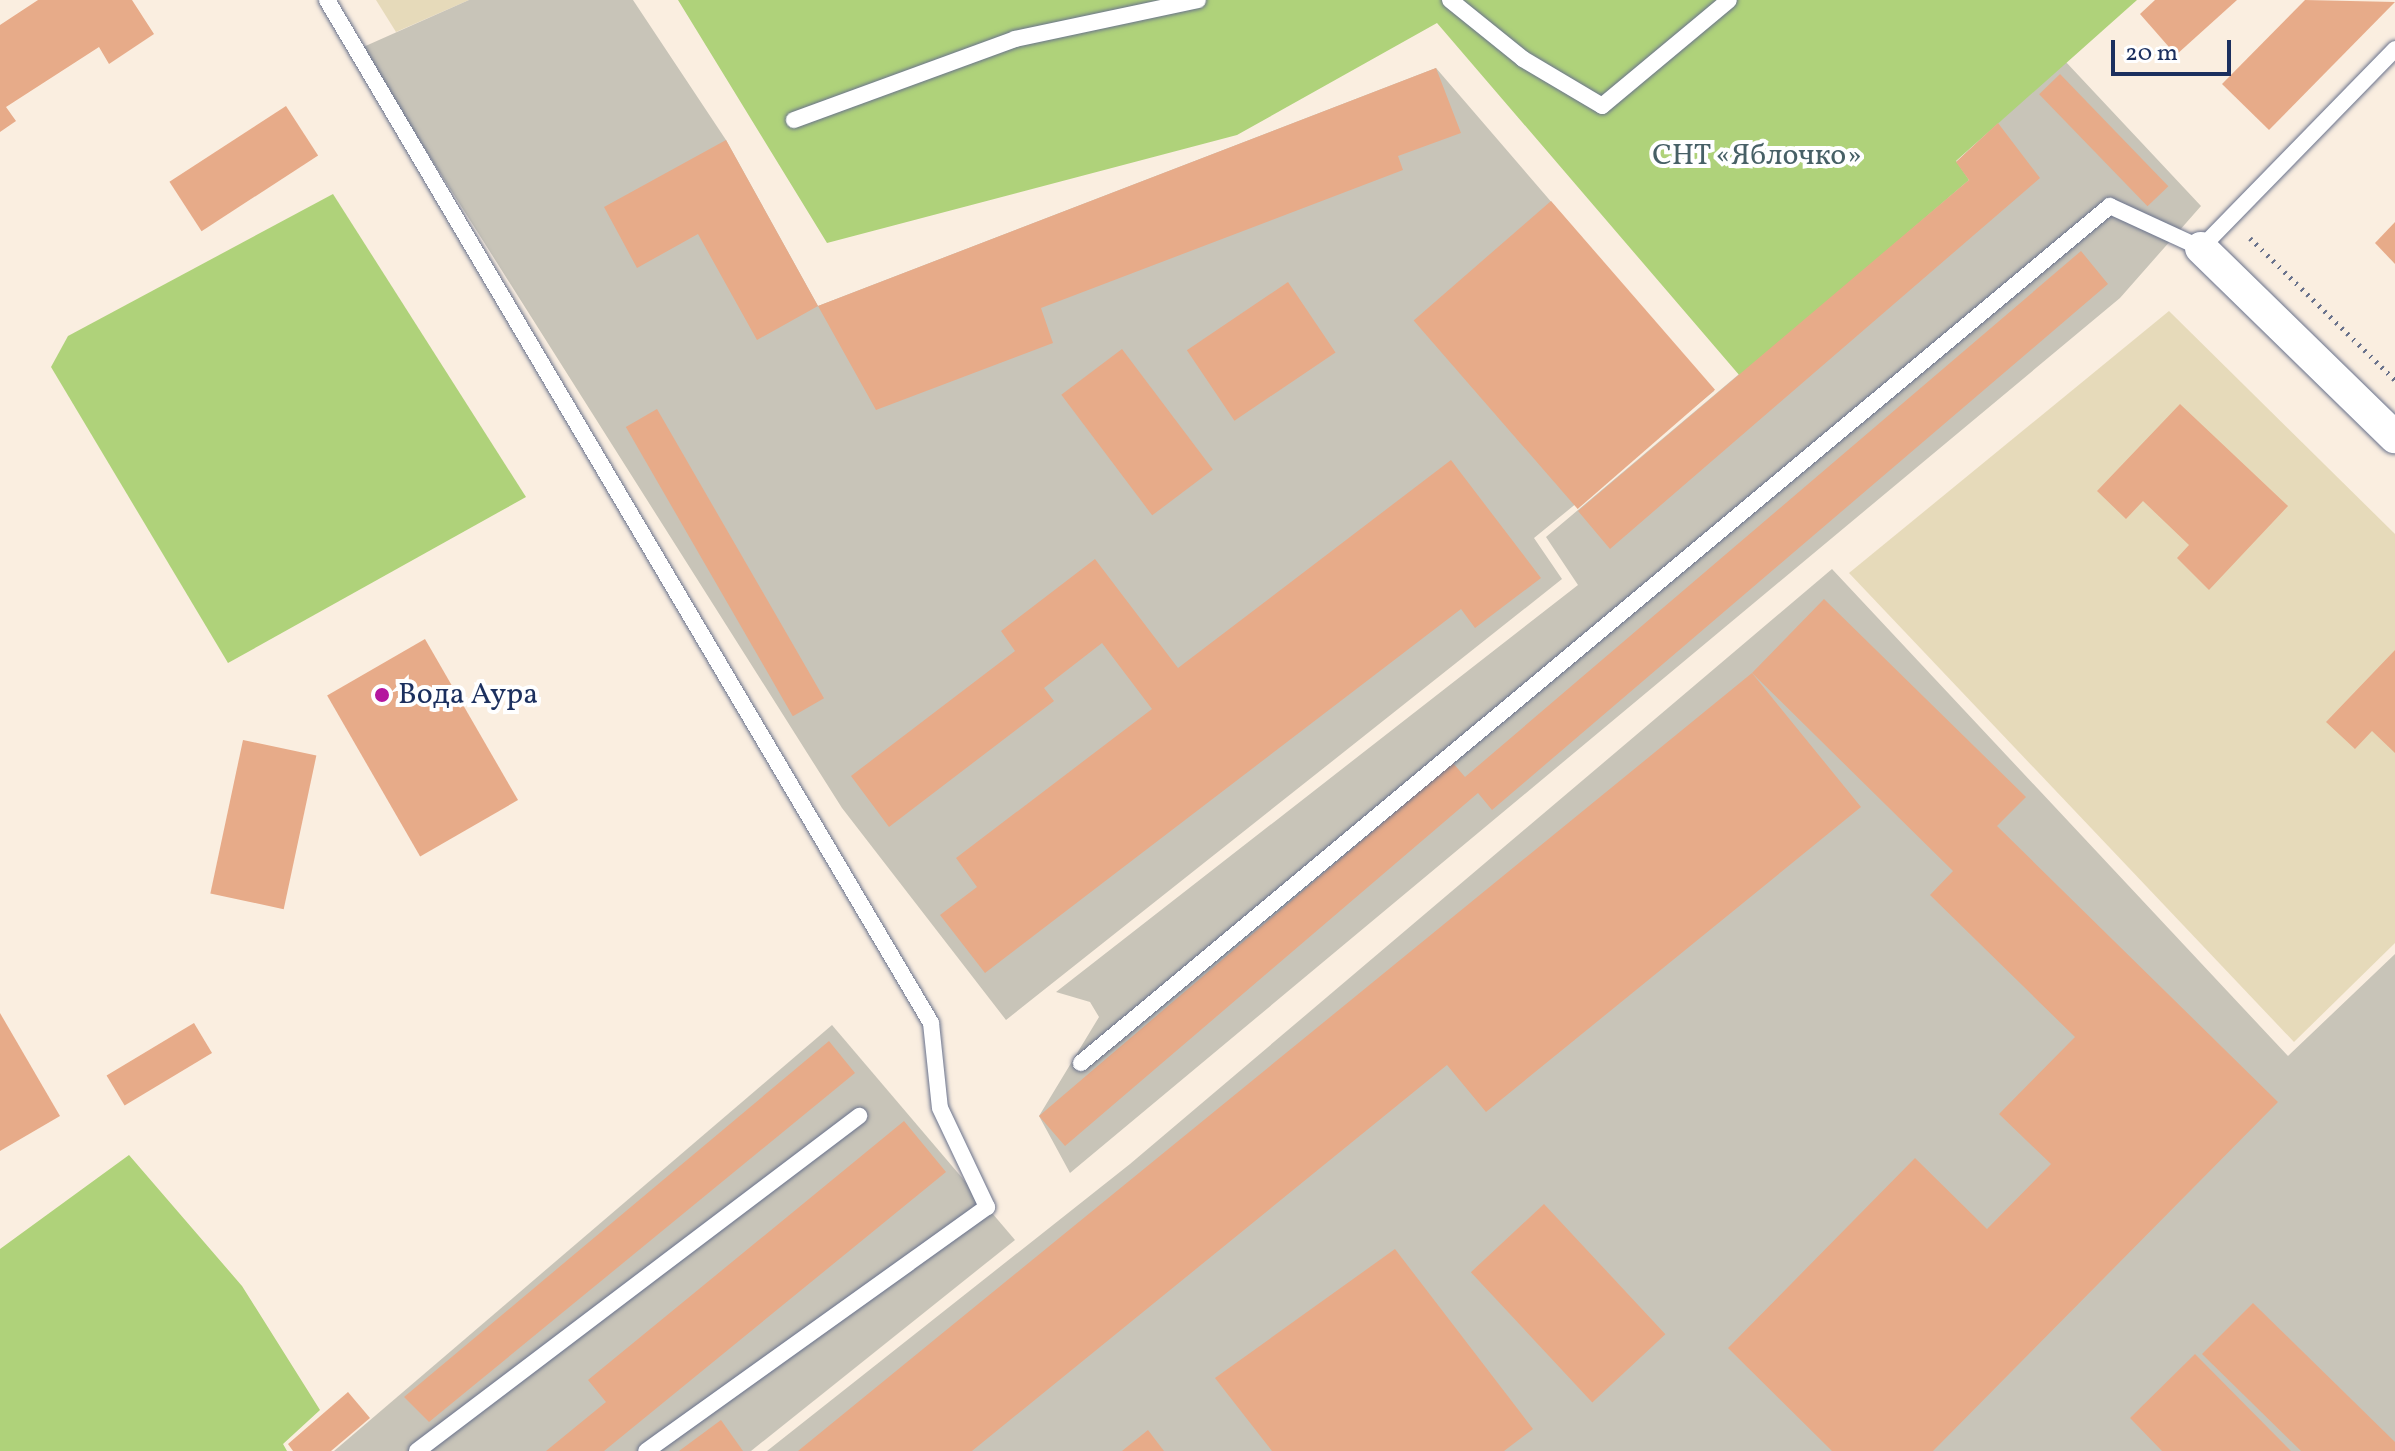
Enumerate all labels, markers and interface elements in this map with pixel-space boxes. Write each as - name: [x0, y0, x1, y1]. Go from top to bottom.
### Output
- scale bar: [2115, 24, 2235, 74]
- text: 20 m: [2125, 37, 2178, 71]
- park label: СНТ «Яблочко»: [1652, 138, 1862, 174]
- place label: Вода Аура: [398, 677, 538, 713]
- marker: Вода Аура: [373, 686, 391, 704]

